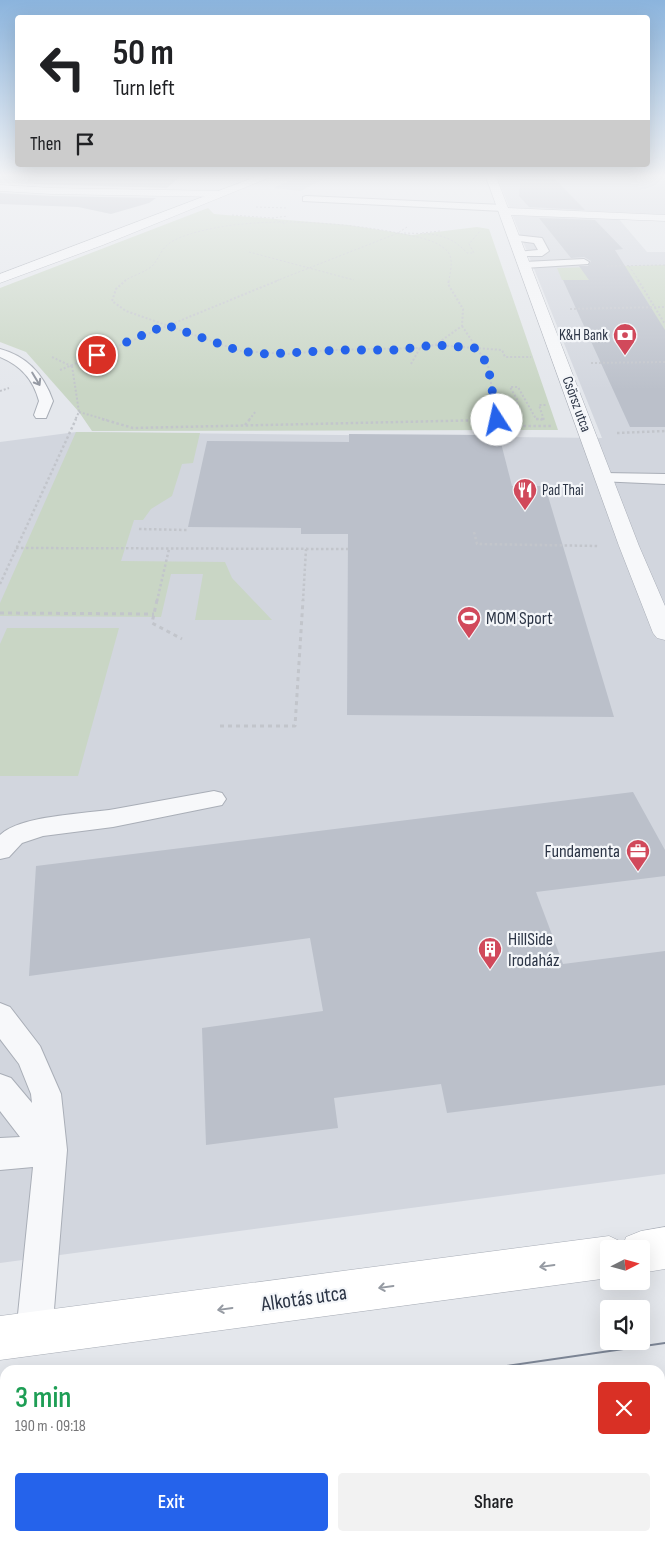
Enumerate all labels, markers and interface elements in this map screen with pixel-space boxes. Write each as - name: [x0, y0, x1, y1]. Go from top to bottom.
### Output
- text: 50 m: [113, 32, 174, 75]
- icon: left: [30, 35, 95, 100]
- text: Turn left: [113, 75, 175, 102]
- icon: arrive: [71, 130, 99, 158]
- text: Then: [30, 133, 61, 156]
- bank icon: K&H Bank: [612, 322, 638, 356]
- place label: K&H Bank: [559, 326, 608, 345]
- pin: [76, 334, 118, 376]
- icon: arrive: [83, 341, 111, 369]
- one-way arrow: [30, 372, 41, 386]
- street label: Csörsz utca: [558, 374, 595, 435]
- position arrow: [470, 393, 522, 445]
- restaurant icon: Pad Thai: [512, 477, 538, 511]
- place label: Pad Thai: [542, 481, 584, 500]
- sports icon: MOM Sport: [456, 605, 482, 639]
- place label: MOM Sport: [486, 608, 553, 629]
- office icon: Fundamenta: [625, 838, 651, 872]
- place label: Fundamenta: [545, 841, 620, 862]
- place label: HillSide Irodaház: [508, 929, 560, 971]
- building icon: HillSide Irodaház: [477, 936, 503, 970]
- north arrow: [600, 1240, 650, 1290]
- map controls: [600, 1240, 650, 1350]
- one-way arrow: [540, 1261, 556, 1271]
- street label: Alkotás utca: [259, 1280, 348, 1317]
- one-way arrow: [378, 1282, 394, 1292]
- button: sound: [600, 1300, 650, 1350]
- one-way arrow: [217, 1304, 233, 1314]
- text: 3 min: [15, 1380, 71, 1416]
- button: close: [598, 1382, 650, 1434]
- text: 190 m · 09:18: [15, 1417, 86, 1436]
- button: Exit: [15, 1473, 328, 1531]
- button: Share: [338, 1473, 650, 1531]

